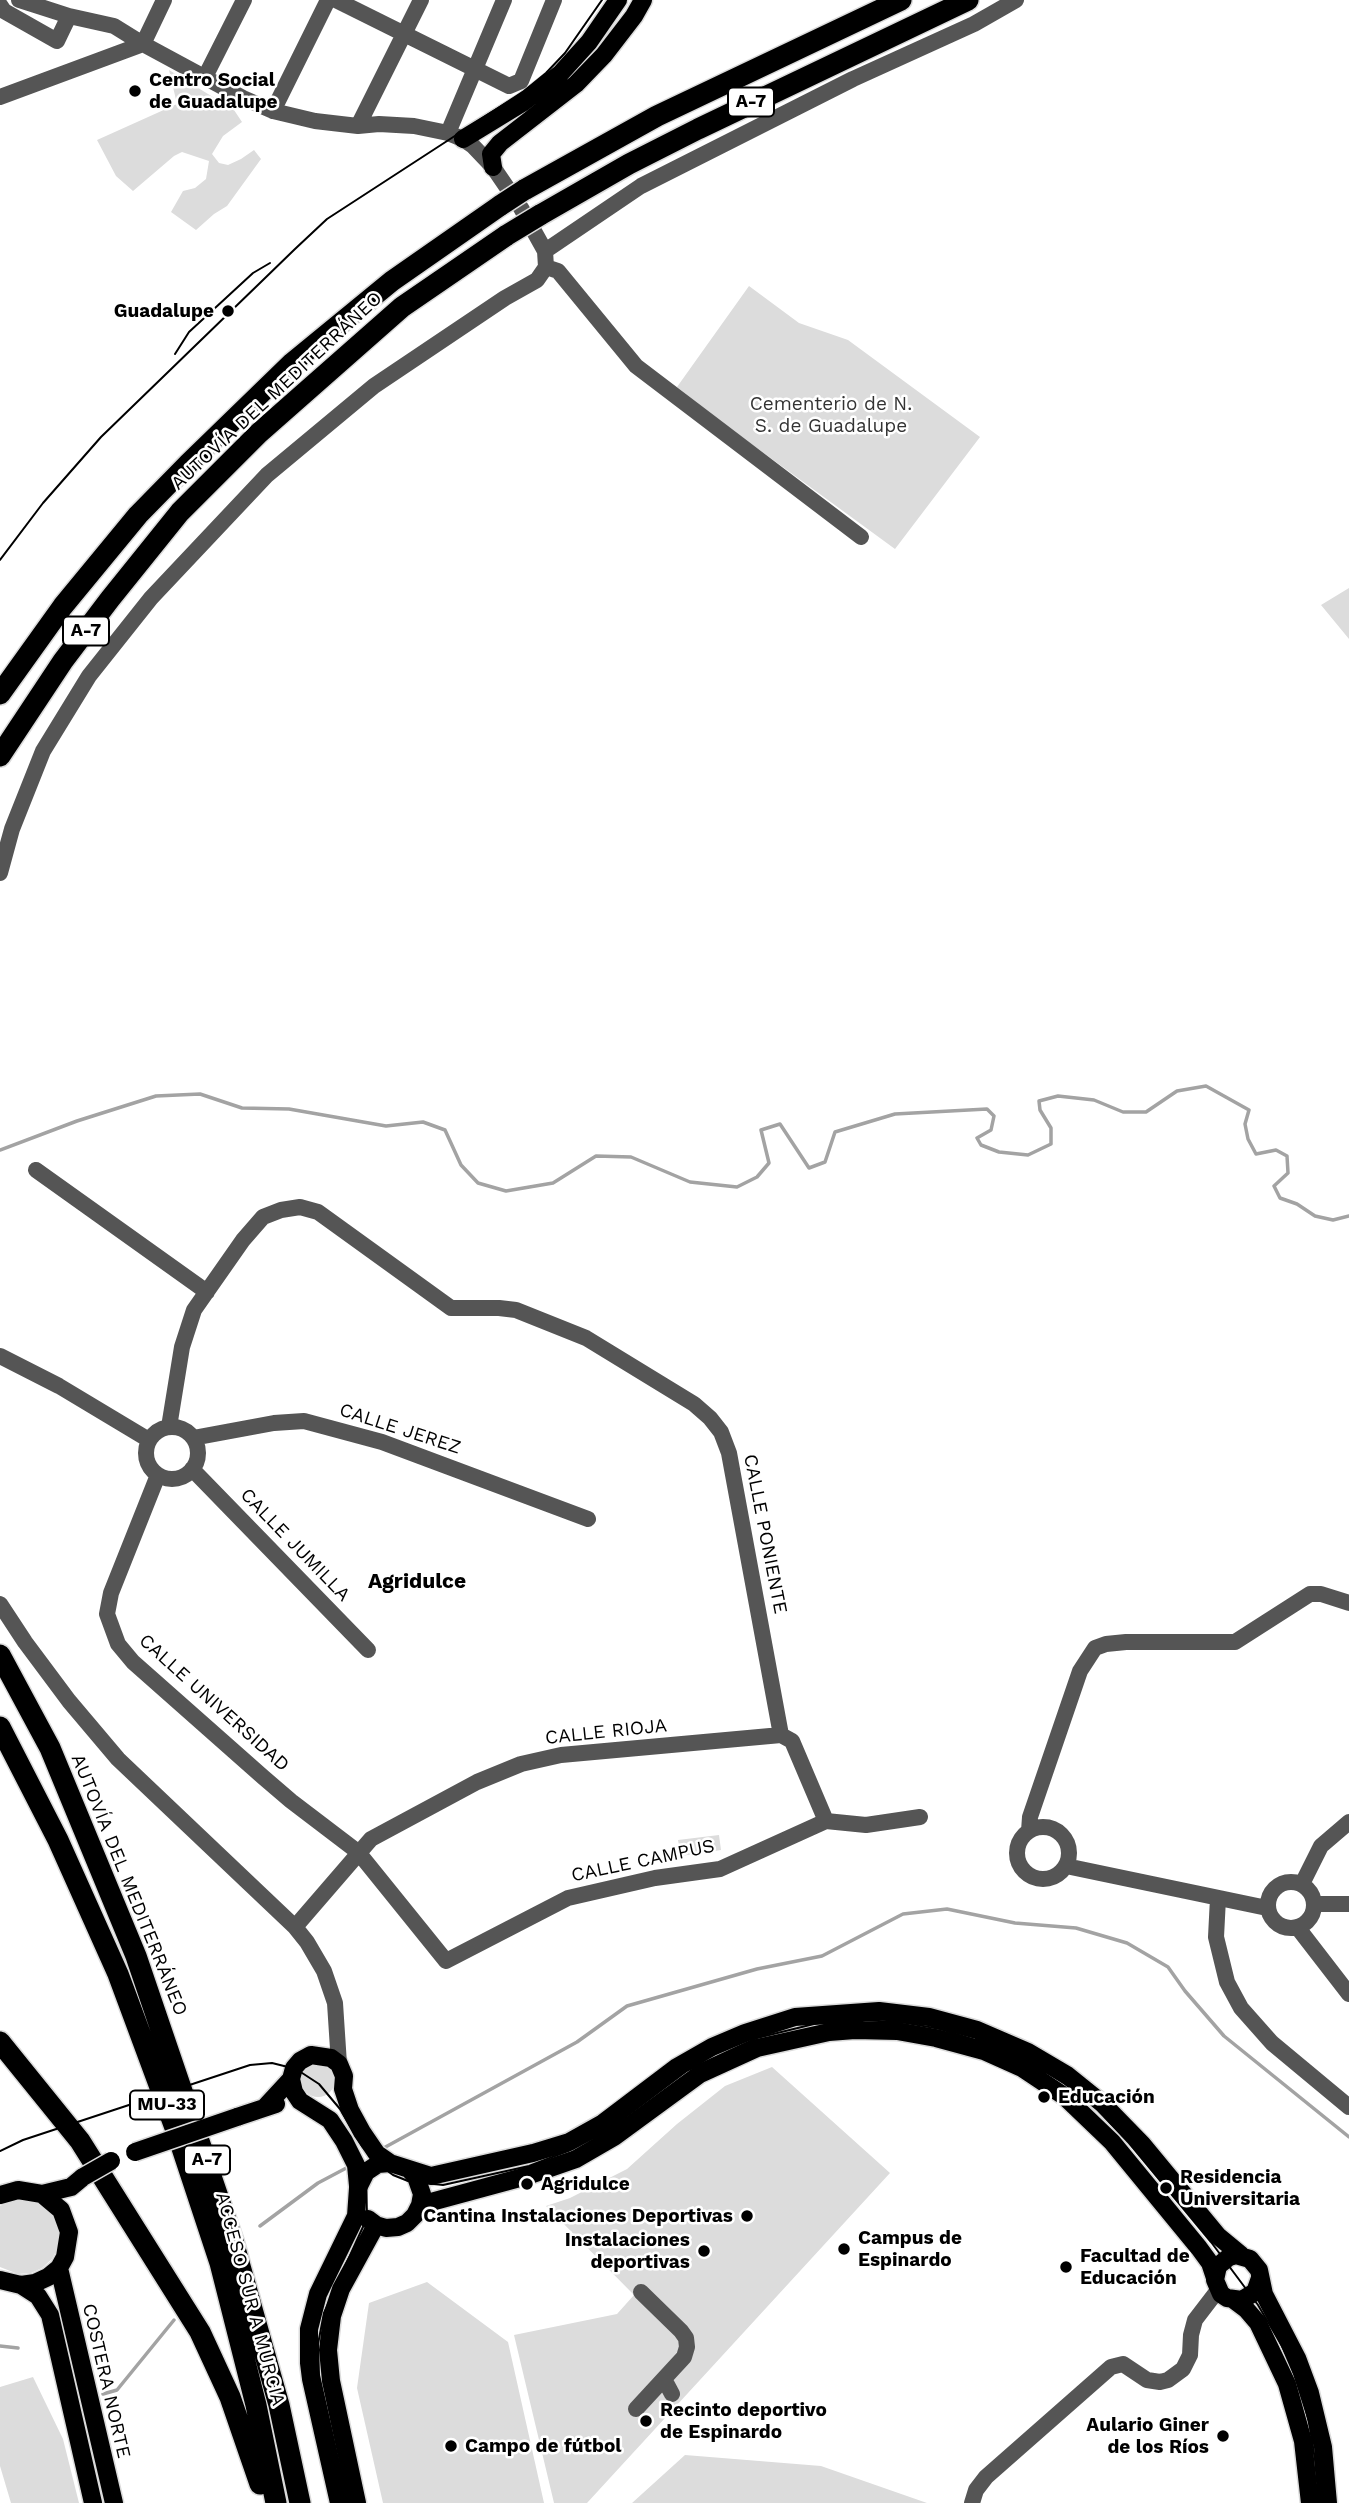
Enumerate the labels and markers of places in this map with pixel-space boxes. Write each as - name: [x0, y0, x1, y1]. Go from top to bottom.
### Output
- place label: Centro Social de Guadalupe: [149, 69, 278, 113]
- marker: Centro Social de Guadalupe: [127, 83, 143, 99]
- place label: Guadalupe: [114, 300, 214, 322]
- marker: Guadalupe: [220, 303, 236, 319]
- place label: Educación: [1058, 2086, 1155, 2108]
- marker: Educación: [1036, 2089, 1052, 2105]
- place label: Residencia Universitaria: [1180, 2166, 1300, 2210]
- place label: Agridulce: [541, 2173, 630, 2195]
- marker: Agridulce: [519, 2176, 535, 2192]
- marker: Residencia Universitaria: [1158, 2180, 1174, 2196]
- place label: Cantina Instalaciones Deportivas: [423, 2205, 733, 2227]
- marker: Cantina Instalaciones Deportivas: [739, 2208, 755, 2224]
- place label: Campus de Espinardo: [858, 2227, 962, 2271]
- place label: Instalaciones deportivas: [565, 2229, 690, 2273]
- marker: Campus de Espinardo: [836, 2241, 852, 2257]
- marker: Instalaciones deportivas: [696, 2243, 712, 2259]
- place label: Facultad de Educación: [1080, 2245, 1190, 2289]
- marker: Facultad de Educación: [1058, 2259, 1074, 2275]
- place label: Recinto deportivo de Espinardo: [660, 2399, 827, 2443]
- marker: Recinto deportivo de Espinardo: [638, 2413, 654, 2429]
- place label: Aulario Giner de los Ríos: [1086, 2414, 1209, 2458]
- marker: Aulario Giner de los Ríos: [1215, 2428, 1231, 2444]
- place label: Campo de fútbol: [465, 2435, 622, 2457]
- marker: Campo de fútbol: [443, 2438, 459, 2454]

